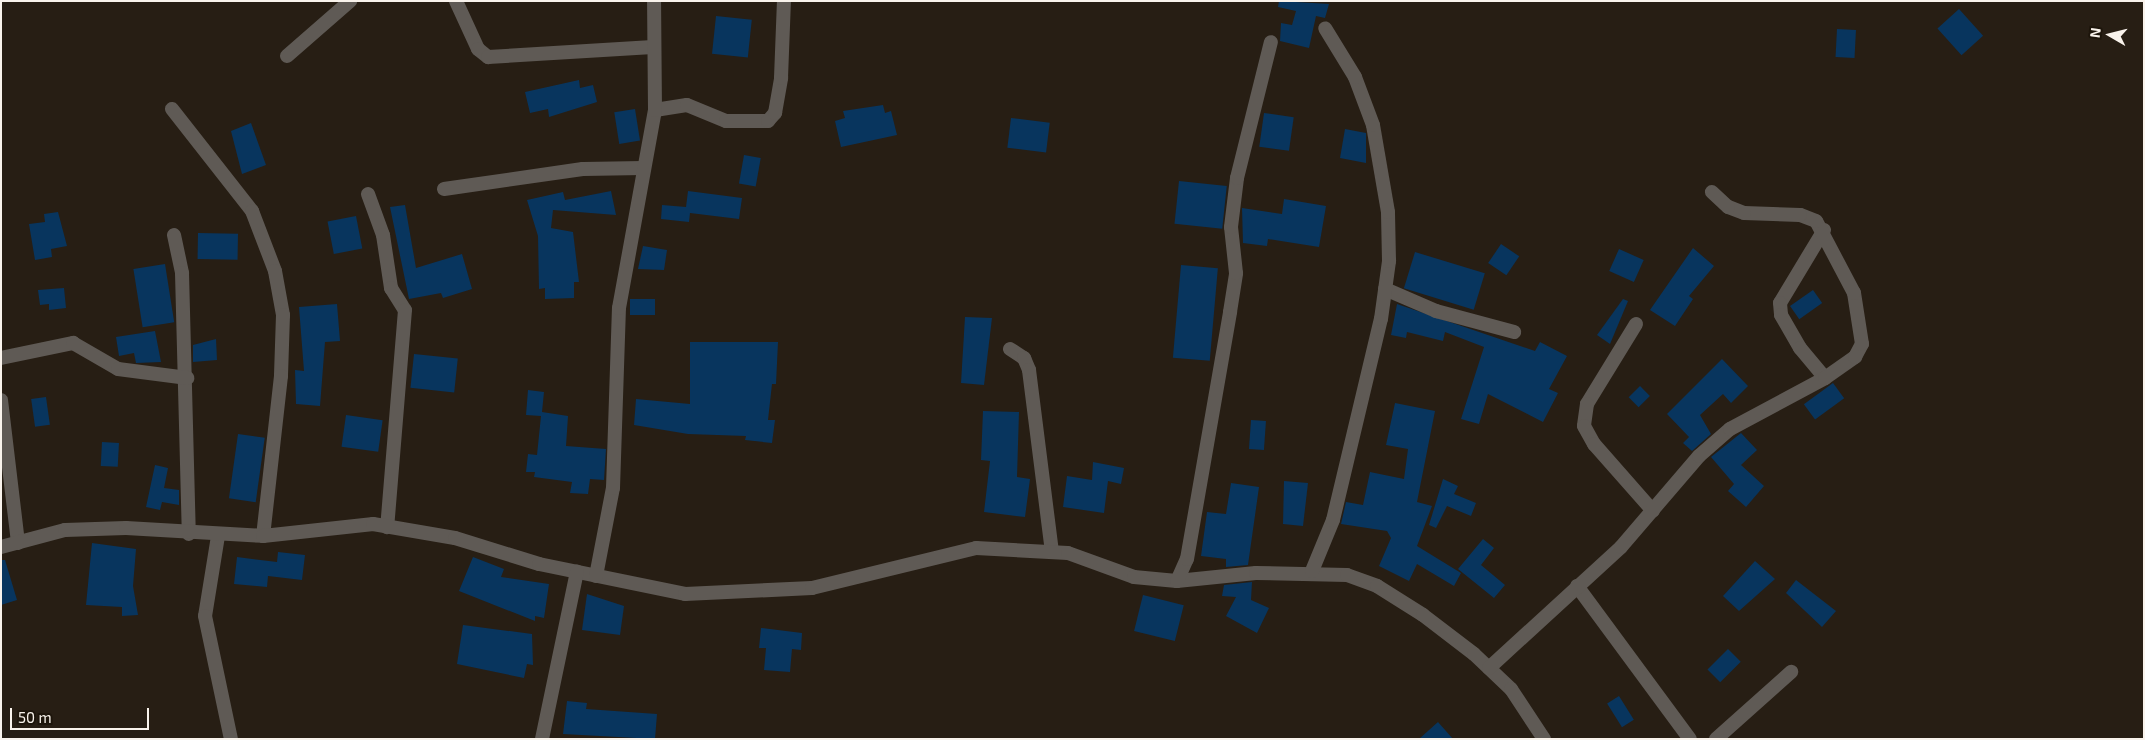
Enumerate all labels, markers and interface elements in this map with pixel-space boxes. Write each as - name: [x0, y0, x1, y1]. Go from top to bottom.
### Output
- north arrow: [2085, 10, 2135, 60]
- text: N: [2086, 27, 2104, 39]
- scale bar: [12, 698, 151, 730]
- text: 50 m: [18, 708, 52, 726]

